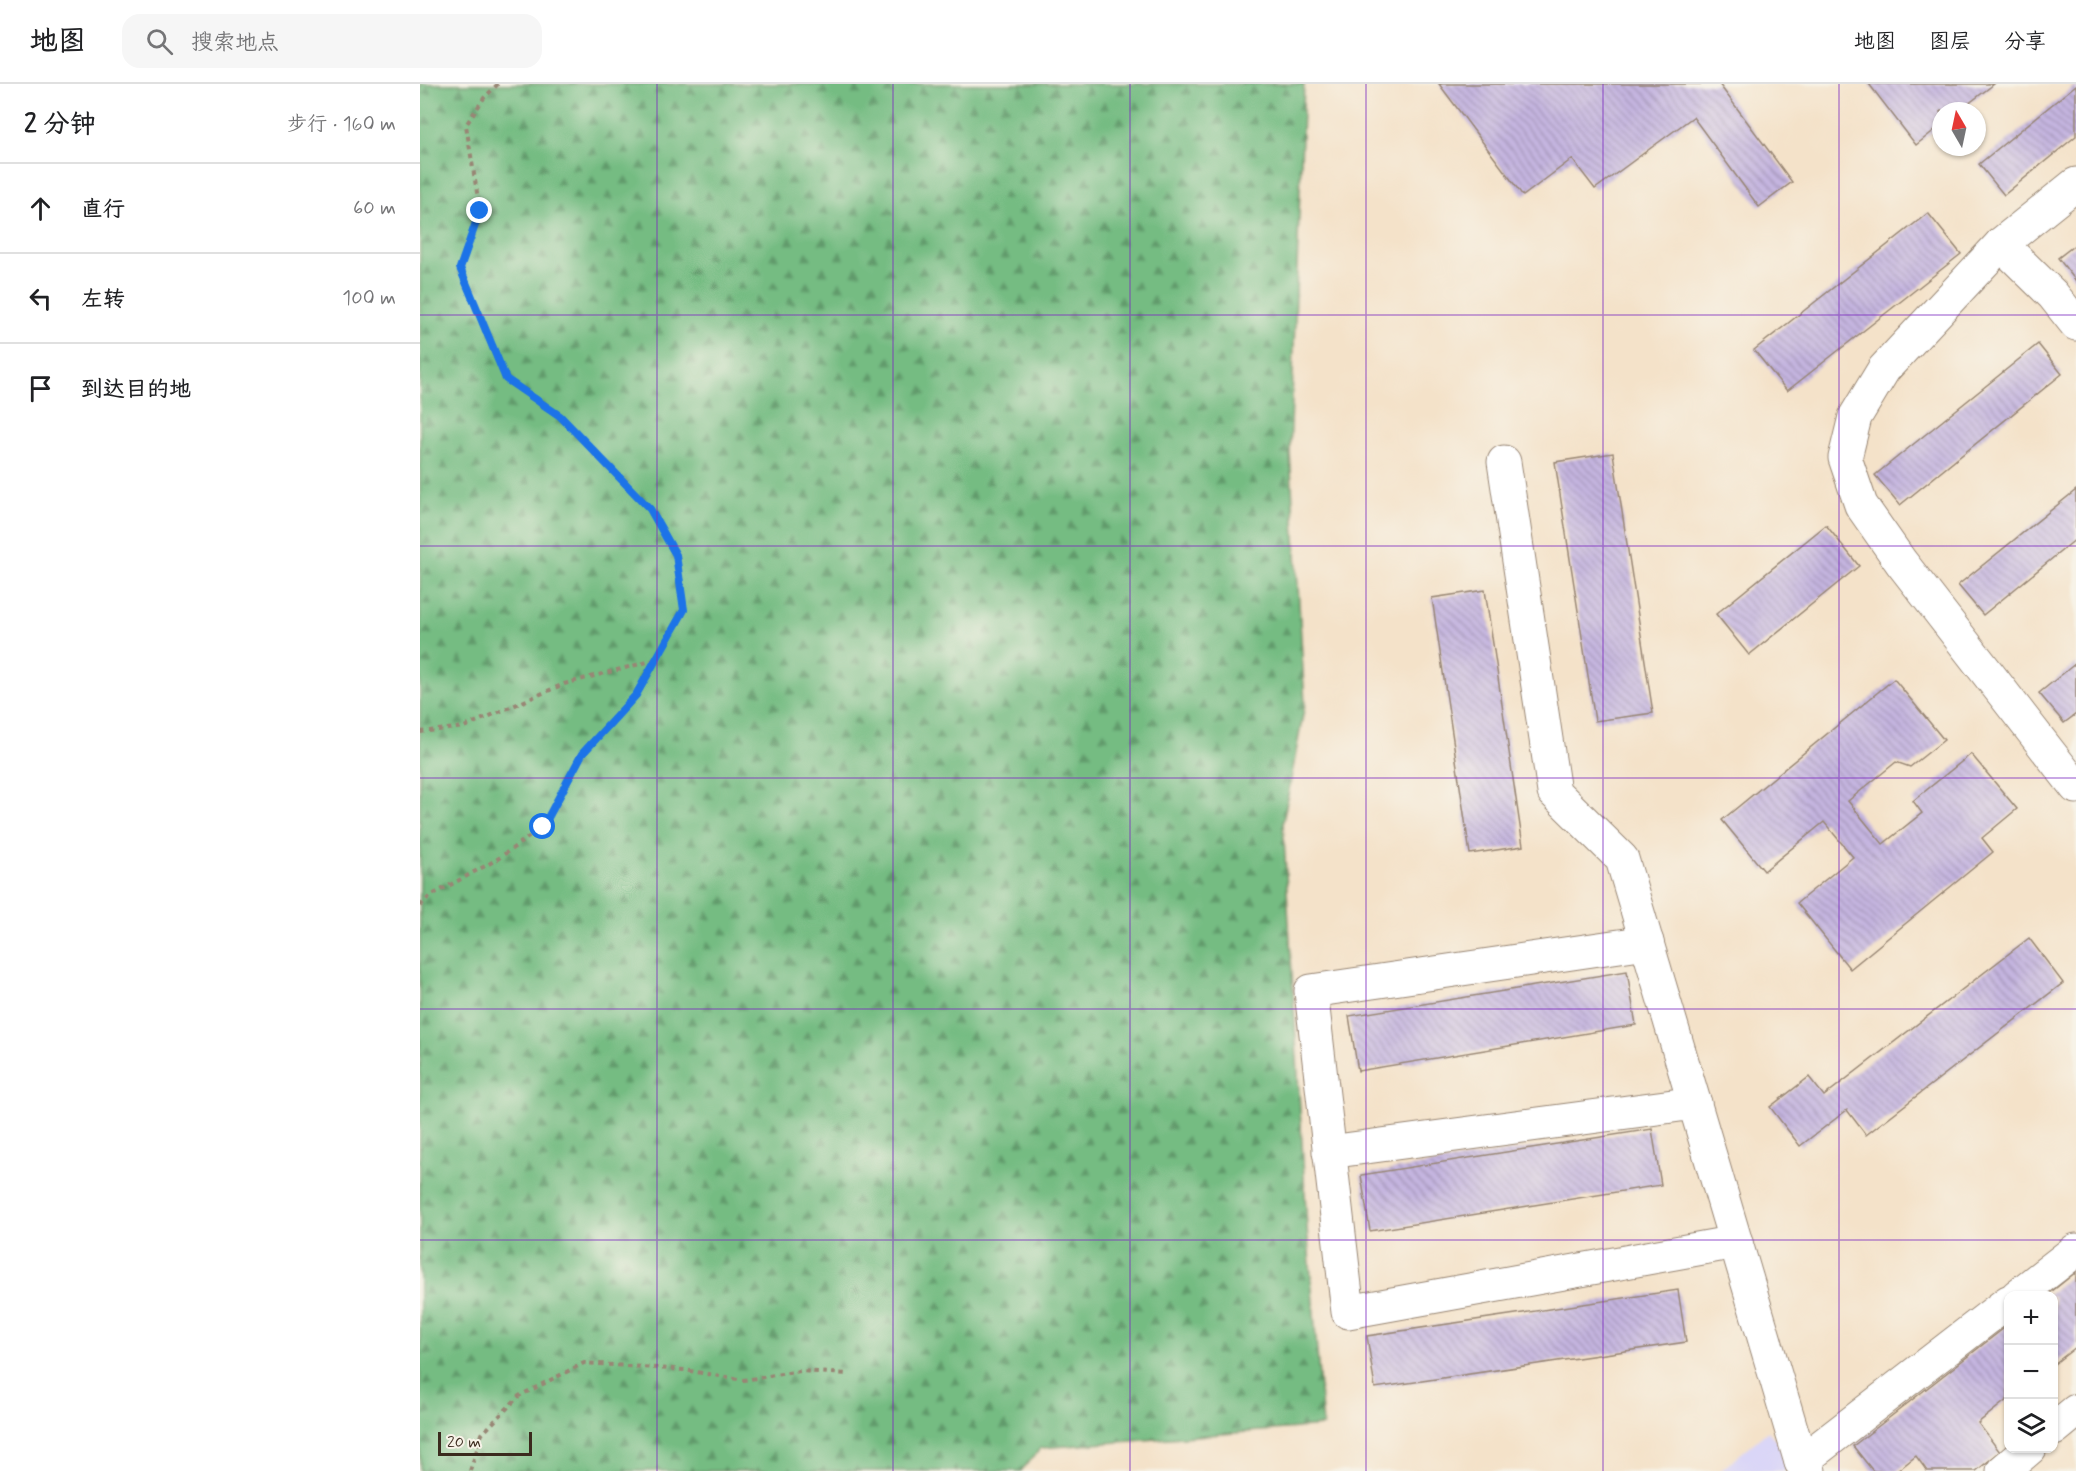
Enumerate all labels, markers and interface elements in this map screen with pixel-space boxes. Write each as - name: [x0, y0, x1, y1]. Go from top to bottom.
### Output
- search box: [122, 14, 542, 68]
- text: 地图: [30, 24, 86, 61]
- icon: search: [143, 25, 176, 58]
- text: 地图: [1854, 28, 1896, 56]
- text: 图层: [1929, 28, 1971, 56]
- text: 分享: [2004, 28, 2046, 56]
- text: 搜索地点: [191, 29, 279, 57]
- north arrow: [1932, 102, 1986, 156]
- text: 2 分钟: [24, 108, 96, 142]
- text: 步行 · 160 m: [287, 111, 396, 138]
- icon: ahead: [24, 192, 57, 225]
- text: 60 m: [353, 195, 396, 222]
- text: 直行: [81, 196, 125, 224]
- route end: [466, 197, 492, 223]
- icon: left: [24, 282, 57, 315]
- text: 100 m: [342, 285, 396, 312]
- text: 左转: [81, 286, 125, 314]
- icon: arrive: [24, 372, 57, 405]
- text: 到达目的地: [81, 376, 191, 404]
- route start: [529, 813, 555, 839]
- map controls: [2004, 1291, 2058, 1453]
- button: +: [2004, 1291, 2058, 1345]
- button: −: [2004, 1345, 2058, 1399]
- button: layers: [2004, 1399, 2058, 1453]
- scale bar: [438, 1429, 532, 1456]
- text: 20 m: [447, 1432, 481, 1453]

